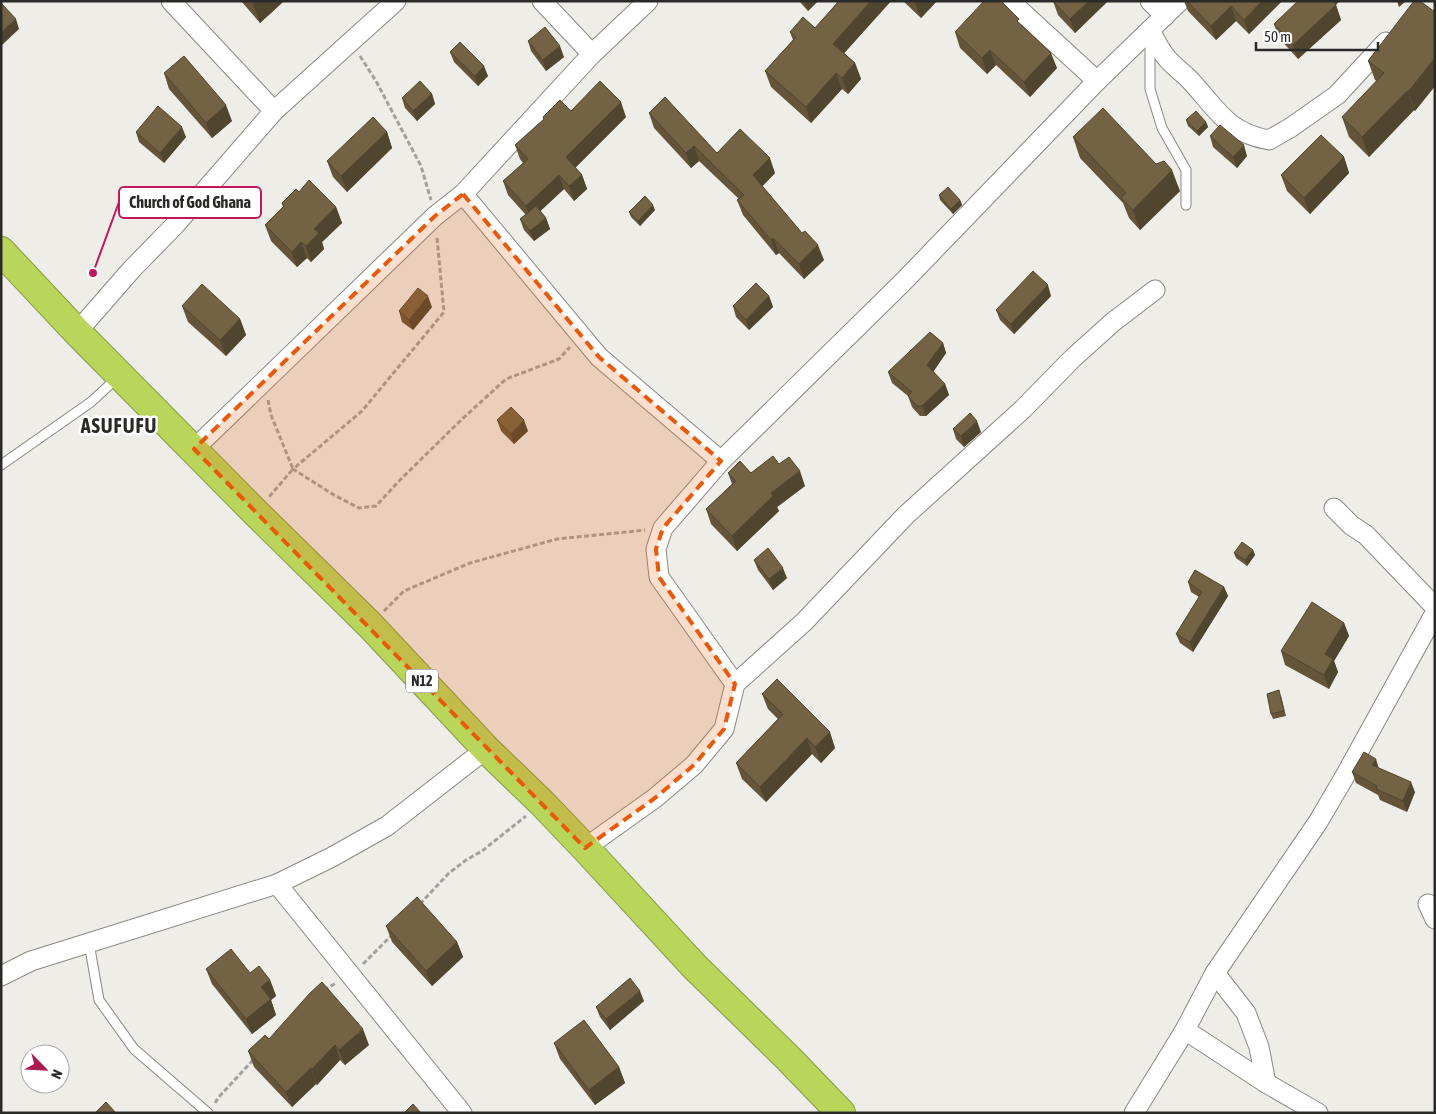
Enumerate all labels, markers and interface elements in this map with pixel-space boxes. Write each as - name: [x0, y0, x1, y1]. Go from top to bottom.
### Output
- scale bar: [1256, 20, 1378, 52]
- text: 50 m: [1264, 28, 1291, 45]
- callout: Church of God Ghana: [119, 187, 261, 218]
- text: Church of God Ghana: [129, 193, 251, 211]
- district label: ASUFUFU: [80, 414, 157, 437]
- road number: N12: [406, 669, 438, 692]
- north arrow: [20, 1044, 70, 1094]
- text: N: [48, 1067, 66, 1081]

